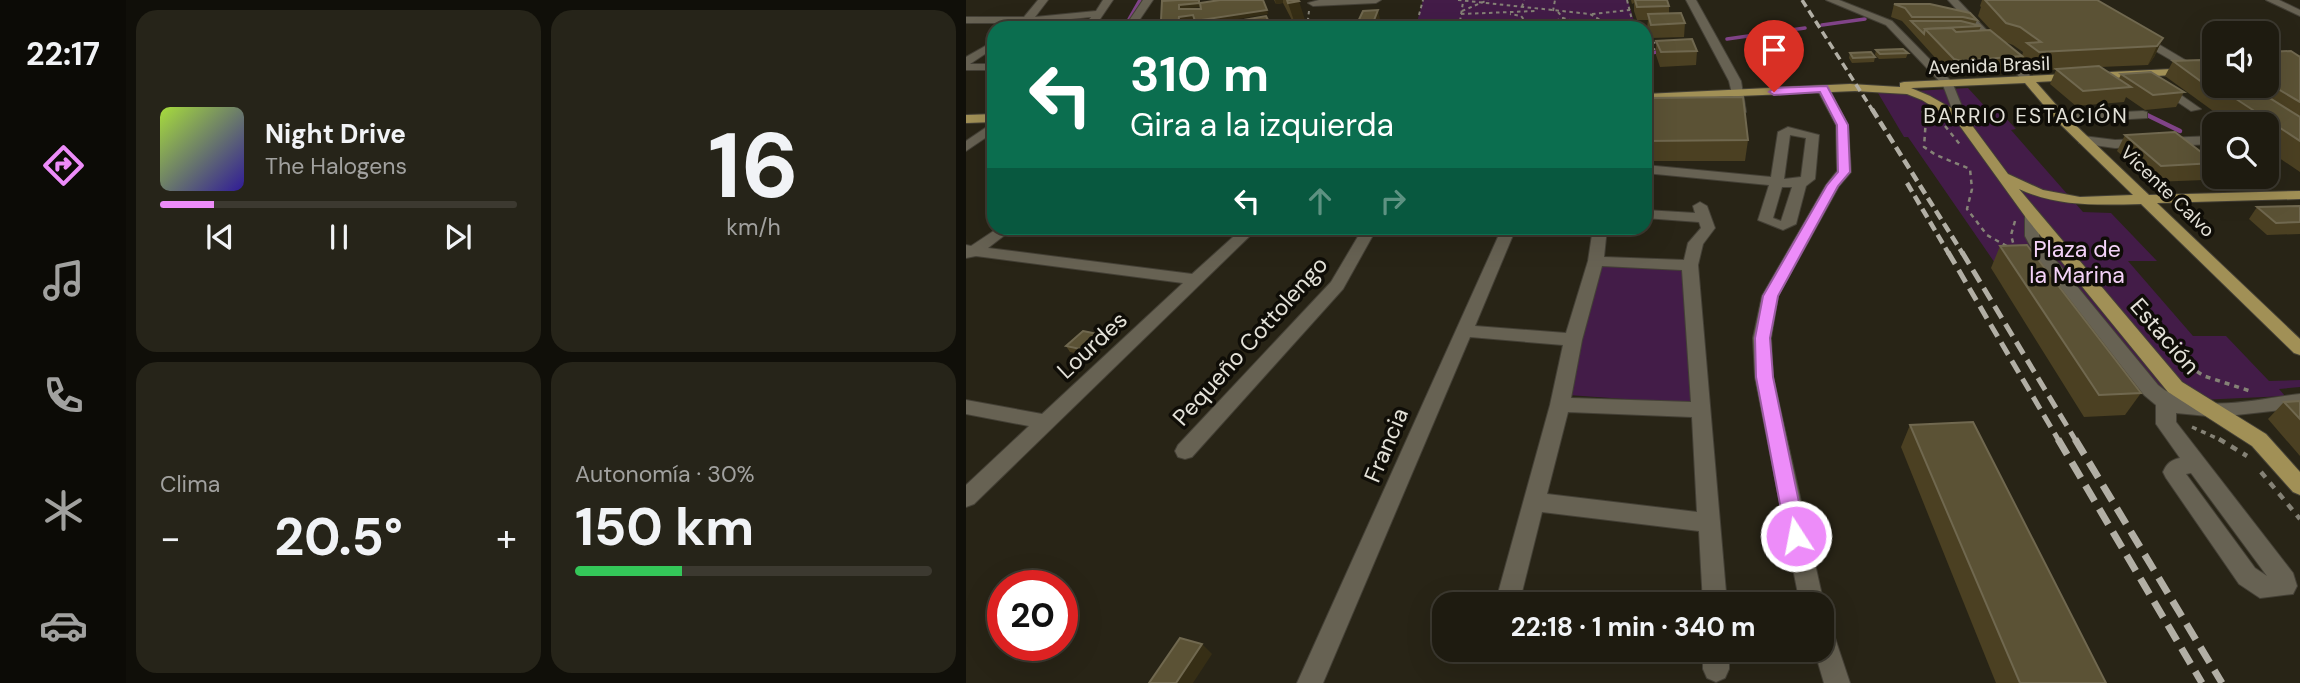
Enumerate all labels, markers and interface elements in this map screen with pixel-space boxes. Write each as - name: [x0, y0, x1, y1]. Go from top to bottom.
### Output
- pin: [1744, 20, 1804, 92]
- map controls: [2202, 21, 2279, 189]
- button: sound: [2202, 21, 2279, 98]
- icon: arrive: [1755, 31, 1793, 69]
- text: 22:17: [26, 33, 100, 75]
- text: 310 m: [1130, 42, 1269, 106]
- icon: left: [1015, 49, 1106, 140]
- street label: Avenida Brasil: [1928, 51, 2050, 80]
- district label: BARRIO ESTACIÓN: [1923, 102, 2129, 130]
- text: Gira a la izquierda: [1130, 104, 1394, 146]
- text: 16: [708, 107, 799, 225]
- button: search: [2202, 112, 2279, 189]
- text: Night Drive: [265, 117, 406, 151]
- street label: Vicente Calvo: [2115, 140, 2220, 243]
- icon: directions: [39, 141, 88, 190]
- text: The Halogens: [265, 151, 407, 181]
- icon: left: [1228, 182, 1266, 220]
- icon: ahead: [1301, 182, 1339, 220]
- icon: right: [1374, 182, 1412, 220]
- text: km/h: [726, 212, 781, 242]
- icon: previous: [201, 218, 239, 256]
- icon: pause: [320, 218, 358, 256]
- icon: next: [439, 218, 477, 256]
- park label: Plaza de la Marina: [2029, 234, 2125, 290]
- street label: Pequeño Cottolengo: [1166, 250, 1334, 432]
- icon: music: [39, 256, 88, 305]
- street label: Estación: [2124, 292, 2206, 380]
- street label: Lourdes: [1050, 305, 1134, 385]
- icon: phone: [39, 371, 88, 420]
- street label: Francia: [1357, 403, 1415, 487]
- text: Autonomía · 30%: [575, 459, 755, 489]
- text: Clima: [160, 469, 220, 499]
- icon: climate: [39, 486, 88, 535]
- text: 150 km: [575, 493, 754, 561]
- position arrow: [1759, 499, 1833, 573]
- text: 20.5°: [274, 503, 403, 571]
- text: −: [160, 513, 181, 563]
- text: +: [496, 513, 517, 563]
- speed limit sign: 20: [987, 570, 1078, 661]
- icon: car: [39, 601, 88, 650]
- text: 22:18 · 1 min · 340 m: [1511, 610, 1755, 644]

